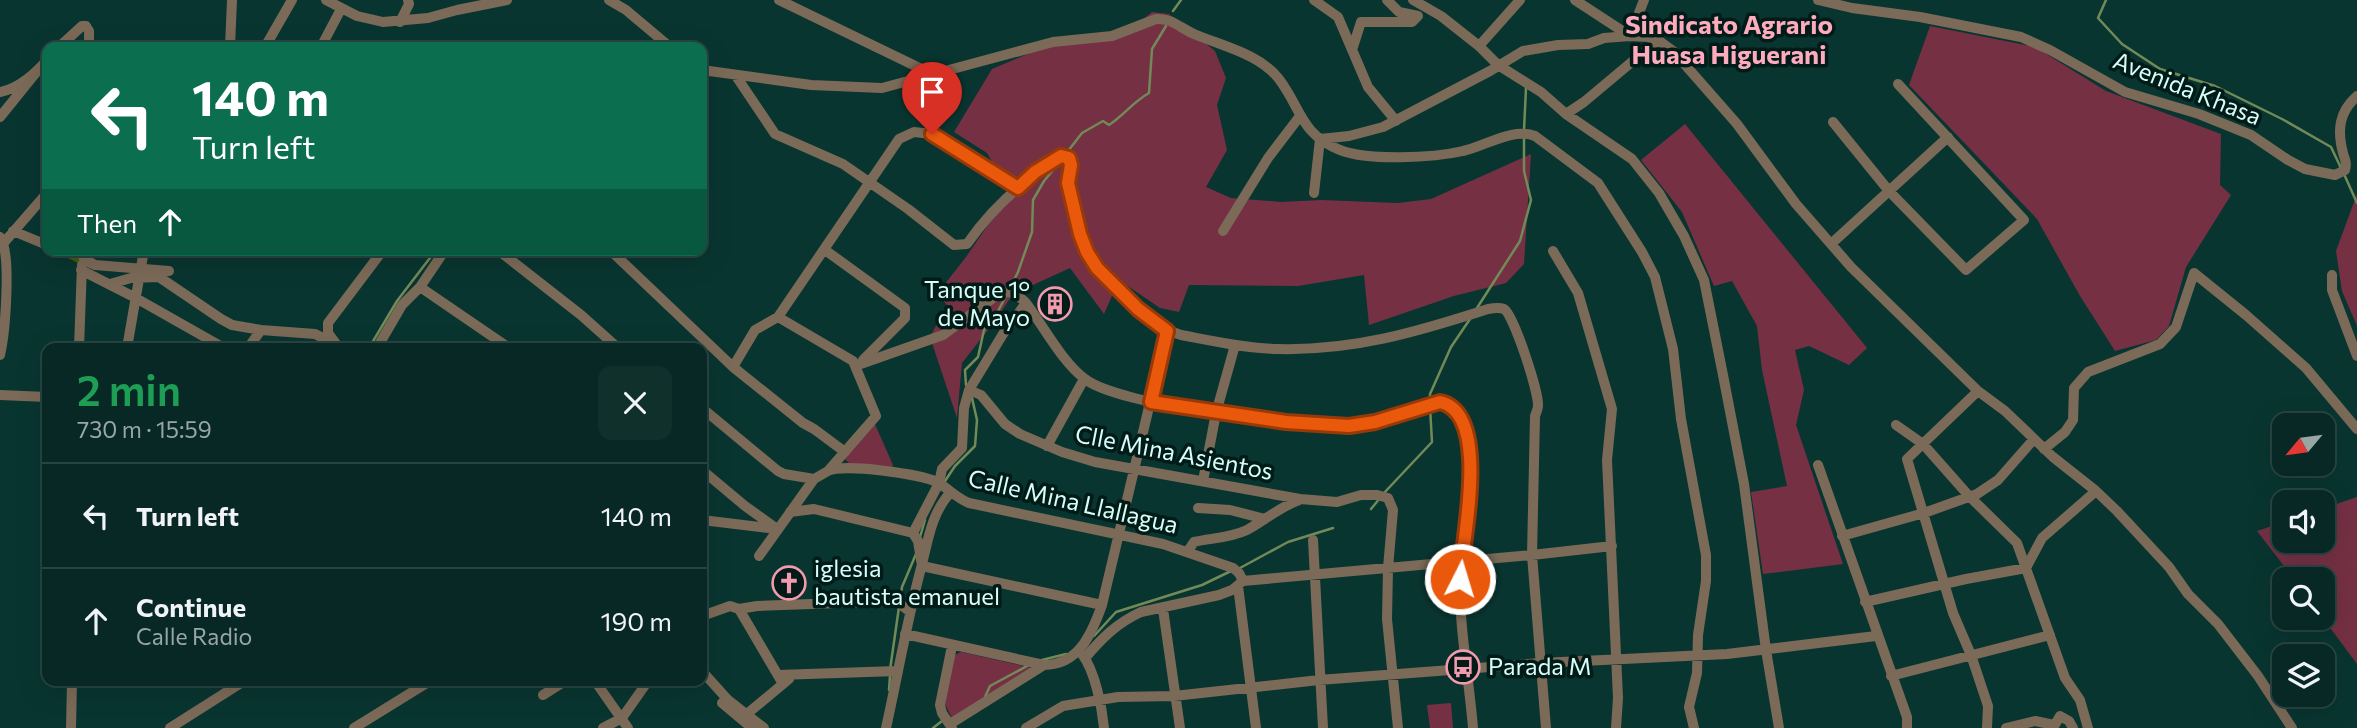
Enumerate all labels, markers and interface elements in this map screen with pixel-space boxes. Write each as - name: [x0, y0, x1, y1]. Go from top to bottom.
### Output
- district label: Sindicato Agrario Huasa Higuerani: [1625, 8, 1833, 69]
- street label: Avenida Khasa: [2109, 45, 2266, 130]
- pin: [902, 62, 962, 134]
- text: 140 m: [192, 66, 329, 126]
- icon: left: [77, 70, 168, 161]
- icon: arrive: [913, 73, 951, 111]
- text: Turn left: [192, 126, 316, 166]
- icon: ahead: [151, 203, 189, 241]
- text: Then: [77, 207, 137, 238]
- place label: Tanque 1° de Mayo: [924, 274, 1030, 331]
- building icon: Tanque 1° de Mayo: [1036, 285, 1074, 323]
- text: 2 min: [77, 363, 181, 415]
- button: close: [598, 366, 672, 440]
- north arrow: [2272, 413, 2334, 476]
- map controls: [2272, 413, 2335, 707]
- text: 730 m · 15:59: [77, 415, 212, 443]
- street label: Clle Mina Asientos: [1073, 418, 1276, 485]
- street label: Calle Mina Llallagua: [966, 462, 1181, 539]
- button: sound: [2272, 490, 2335, 553]
- icon: left: [77, 497, 115, 535]
- text: Turn left: [136, 500, 239, 531]
- text: 140 m: [601, 500, 672, 531]
- position arrow: [1423, 542, 1497, 616]
- place label: iglesia bautista emanuel: [814, 553, 1000, 610]
- church icon: iglesia bautista emanuel: [770, 564, 808, 602]
- button: search: [2272, 567, 2335, 630]
- text: Continue: [136, 591, 246, 622]
- icon: ahead: [77, 602, 115, 640]
- text: 190 m: [600, 605, 672, 636]
- text: Calle Radio: [136, 622, 252, 650]
- button: layers: [2272, 644, 2335, 707]
- bus stop icon: Parada M: [1444, 648, 1482, 686]
- place label: Parada M: [1488, 651, 1592, 680]

